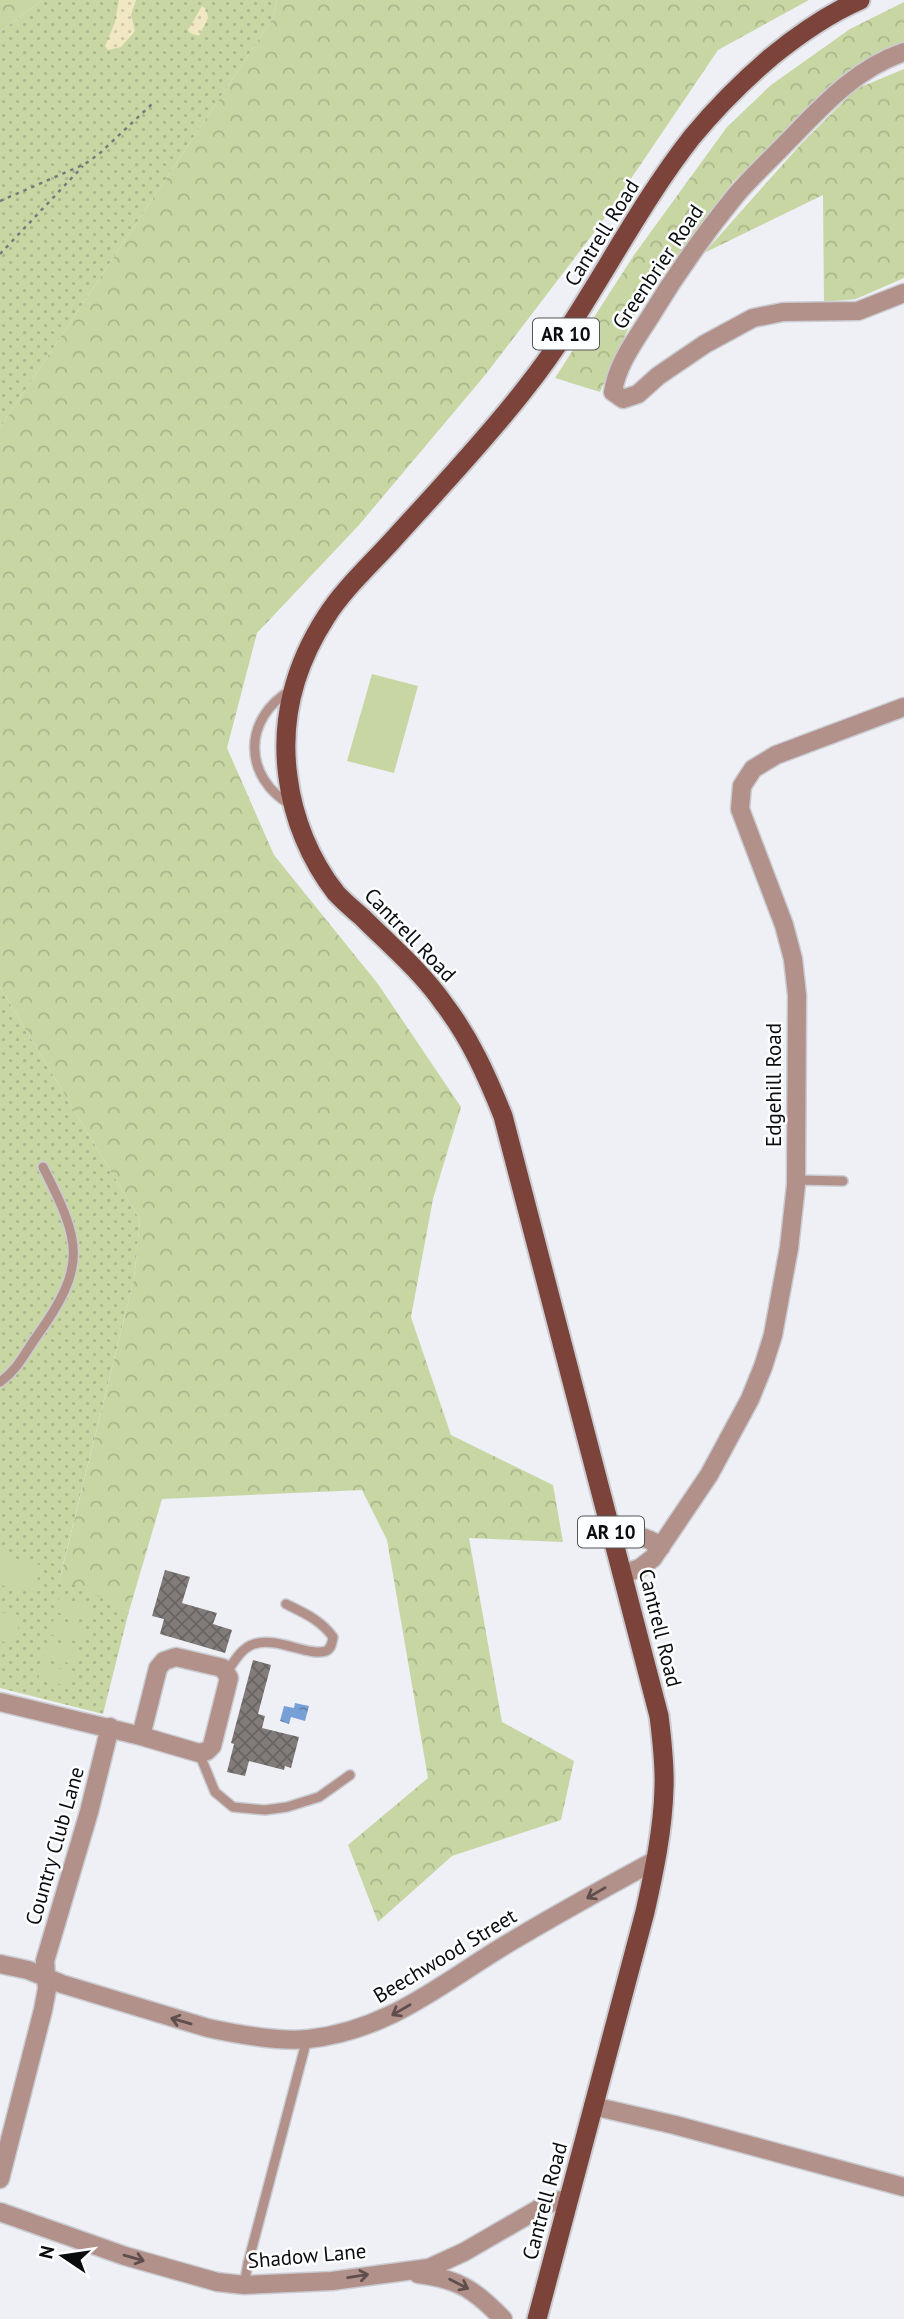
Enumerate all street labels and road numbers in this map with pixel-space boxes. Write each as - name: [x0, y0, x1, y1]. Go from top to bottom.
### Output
- street label: Cantrell Road: [558, 174, 645, 291]
- street label: Greenbrier Road: [606, 199, 709, 334]
- road number: AR 10: [533, 318, 599, 350]
- street label: Cantrell Road: [359, 882, 462, 987]
- street label: Edgehill Road: [760, 1023, 787, 1147]
- road number: AR 10: [578, 1516, 644, 1548]
- street label: Cantrell Road: [633, 1566, 688, 1690]
- street label: Country Club Lane: [19, 1763, 90, 1928]
- street label: Beechwood Street: [368, 1902, 521, 2009]
- street label: Cantrell Road: [516, 2139, 573, 2263]
- street label: Shadow Lane: [247, 2237, 367, 2274]

